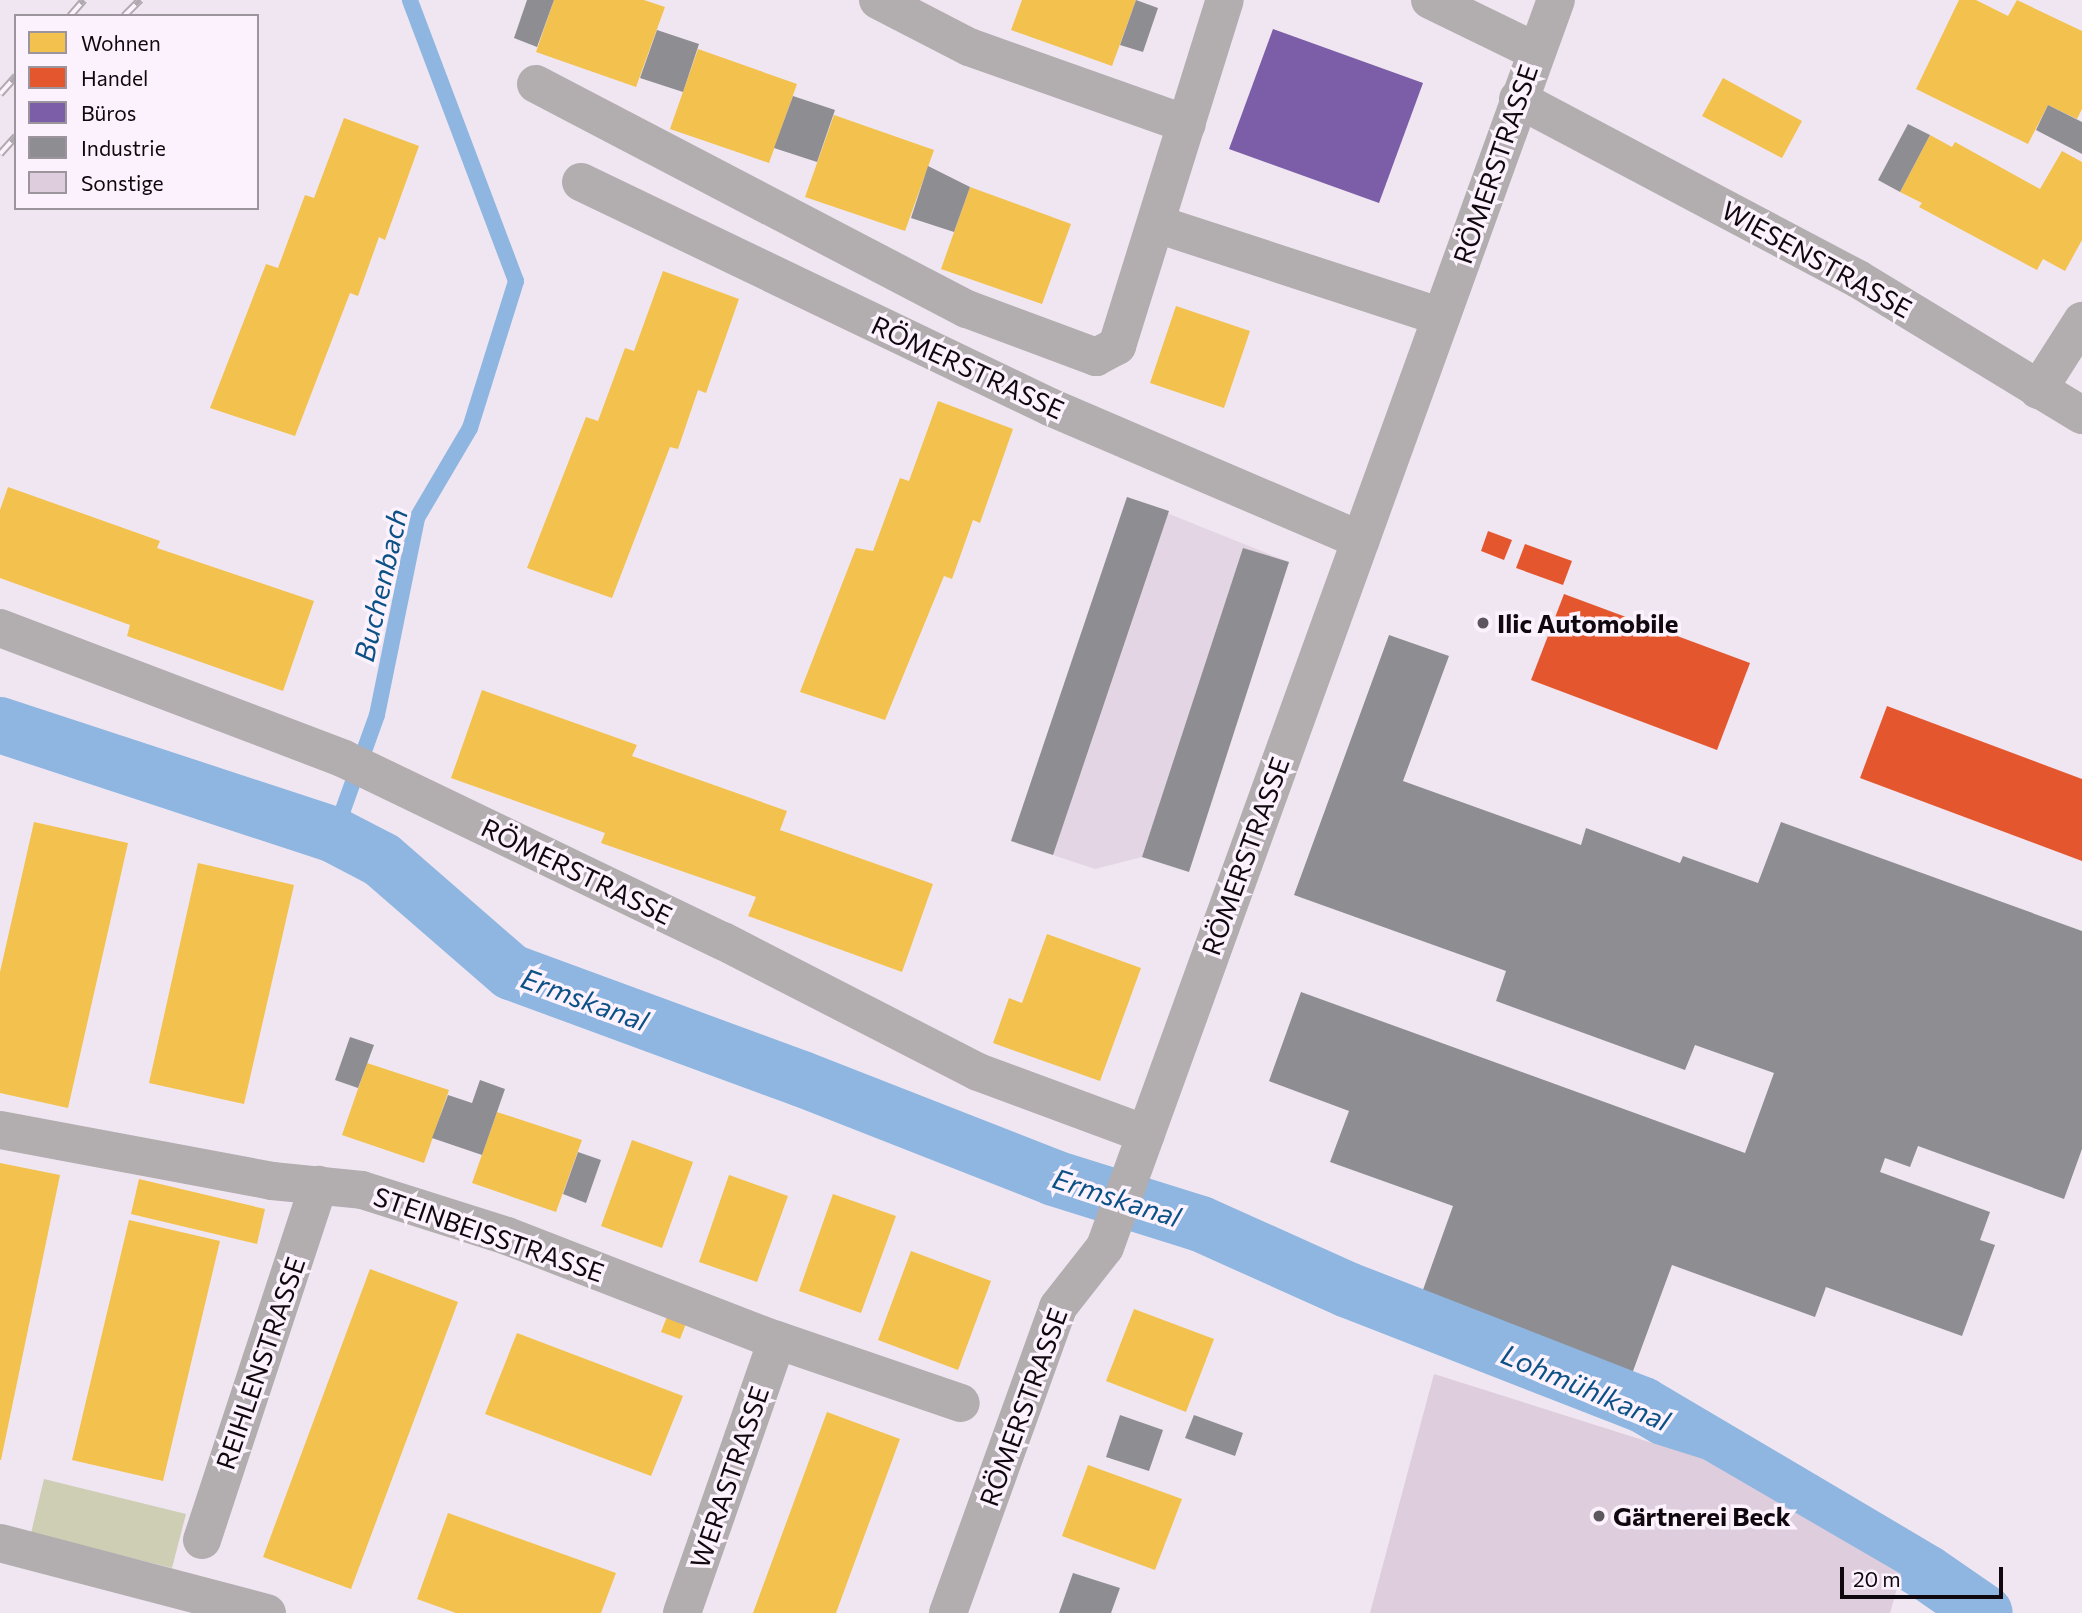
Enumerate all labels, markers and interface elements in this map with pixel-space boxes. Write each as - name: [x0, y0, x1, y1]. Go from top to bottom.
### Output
- legend: [14, 14, 259, 210]
- text: Wohnen: [81, 30, 161, 55]
- street label: RÖMERSTRASSE: [1446, 60, 1544, 268]
- text: Handel: [81, 65, 148, 90]
- text: Büros: [81, 100, 136, 125]
- text: Industrie: [81, 135, 166, 160]
- text: Sonstige: [81, 170, 164, 195]
- street label: WIESENSTRASSE: [1717, 194, 1917, 324]
- street label: RÖMERSTRASSE: [867, 309, 1069, 425]
- water label: Buchenbach: [346, 505, 414, 665]
- place label: Ilic Automobile: [1497, 607, 1678, 639]
- marker: Ilic Automobile: [1475, 615, 1491, 631]
- street label: RÖMERSTRASSE: [1195, 753, 1295, 959]
- street label: RÖMERSTRASSE: [477, 811, 677, 931]
- water label: Ermskanal: [517, 961, 653, 1037]
- water label: Ermskanal: [1049, 1161, 1185, 1233]
- street label: STEINBEISSTRASSE: [370, 1180, 608, 1288]
- street label: REIHLENSTRASSE: [209, 1253, 311, 1473]
- street label: RÖMERSTRASSE: [973, 1304, 1073, 1510]
- water label: Lohmühlkanal: [1497, 1336, 1675, 1438]
- street label: WERASTRASSE: [683, 1382, 775, 1572]
- place label: Gärtnerei Beck: [1613, 1500, 1791, 1532]
- marker: Gärtnerei Beck: [1591, 1508, 1607, 1524]
- scale bar: [1844, 1554, 2007, 1598]
- text: 20 m: [1853, 1566, 1901, 1591]

